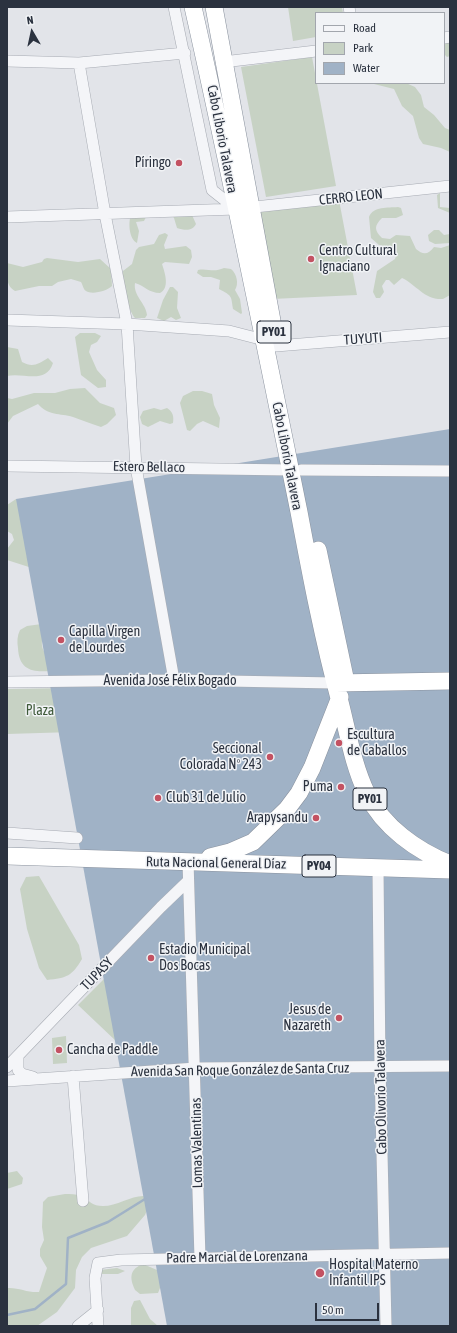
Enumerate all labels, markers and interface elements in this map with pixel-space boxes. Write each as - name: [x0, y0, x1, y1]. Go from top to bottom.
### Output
- north arrow: [12, 12, 52, 52]
- legend: [315, 12, 445, 84]
- text: N: [26, 14, 34, 27]
- text: Road: [353, 21, 376, 35]
- text: Park: [353, 41, 373, 55]
- text: Water: [353, 61, 379, 75]
- street label: Cabo Liborio Talavera: [203, 83, 241, 195]
- place label: Píringo: [135, 155, 171, 171]
- marker: Píringo: [174, 158, 184, 168]
- street label: CERRO LEON: [318, 185, 384, 209]
- place label: Centro Cultural Ignaciano: [319, 243, 397, 276]
- marker: Centro Cultural Ignaciano: [306, 254, 316, 264]
- road number: PY01: [257, 321, 291, 343]
- street label: TUYUTI: [343, 329, 383, 349]
- street label: Cabo Liborio Talavera: [268, 400, 306, 512]
- street label: Estero Bellaco: [113, 458, 185, 476]
- place label: Capilla Virgen de Lourdes: [69, 624, 140, 656]
- marker: Capilla Virgen de Lourdes: [56, 635, 66, 645]
- street label: Avenida José Félix Bogado: [103, 673, 237, 689]
- park label: Plaza: [26, 703, 54, 719]
- place label: Escultura de Caballos: [347, 727, 407, 760]
- marker: Escultura de Caballos: [334, 738, 344, 748]
- place label: Seccional Colorada Nº 243: [180, 741, 262, 774]
- marker: Seccional Colorada Nº 243: [265, 752, 275, 762]
- place label: Puma: [303, 779, 333, 795]
- marker: Puma: [336, 782, 346, 792]
- road number: PY01: [353, 788, 387, 810]
- place label: Club 31 de Julio: [166, 790, 246, 806]
- marker: Club 31 de Julio: [153, 793, 163, 803]
- place label: Arapysandu: [247, 810, 308, 826]
- marker: Arapysandu: [311, 813, 321, 823]
- street label: Ruta Nacional General Díaz: [146, 853, 286, 873]
- road number: PY04: [302, 855, 336, 877]
- place label: Estadio Municipal Dos Bocas: [159, 942, 250, 974]
- marker: Estadio Municipal Dos Bocas: [146, 953, 156, 963]
- street label: TUPASY: [77, 954, 117, 994]
- place label: Jesus de Nazareth: [283, 1002, 331, 1034]
- marker: Jesus de Nazareth: [334, 1013, 344, 1023]
- street label: Cabo Olivorio Talavera: [372, 1039, 390, 1155]
- place label: Cancha de Paddle: [67, 1042, 158, 1058]
- marker: Cancha de Paddle: [54, 1045, 64, 1055]
- street label: Avenida San Roque González de Santa Cruz: [131, 1060, 349, 1080]
- street label: Lomas Valentinas: [188, 1098, 206, 1188]
- street label: Padre Marcial de Lorenzana: [166, 1247, 308, 1267]
- place label: Hospital Materno Infantil IPS: [329, 1257, 418, 1290]
- marker: Hospital Materno Infantil IPS: [314, 1267, 326, 1279]
- scale bar: [317, 1295, 381, 1321]
- text: 50 m: [322, 1303, 344, 1317]

